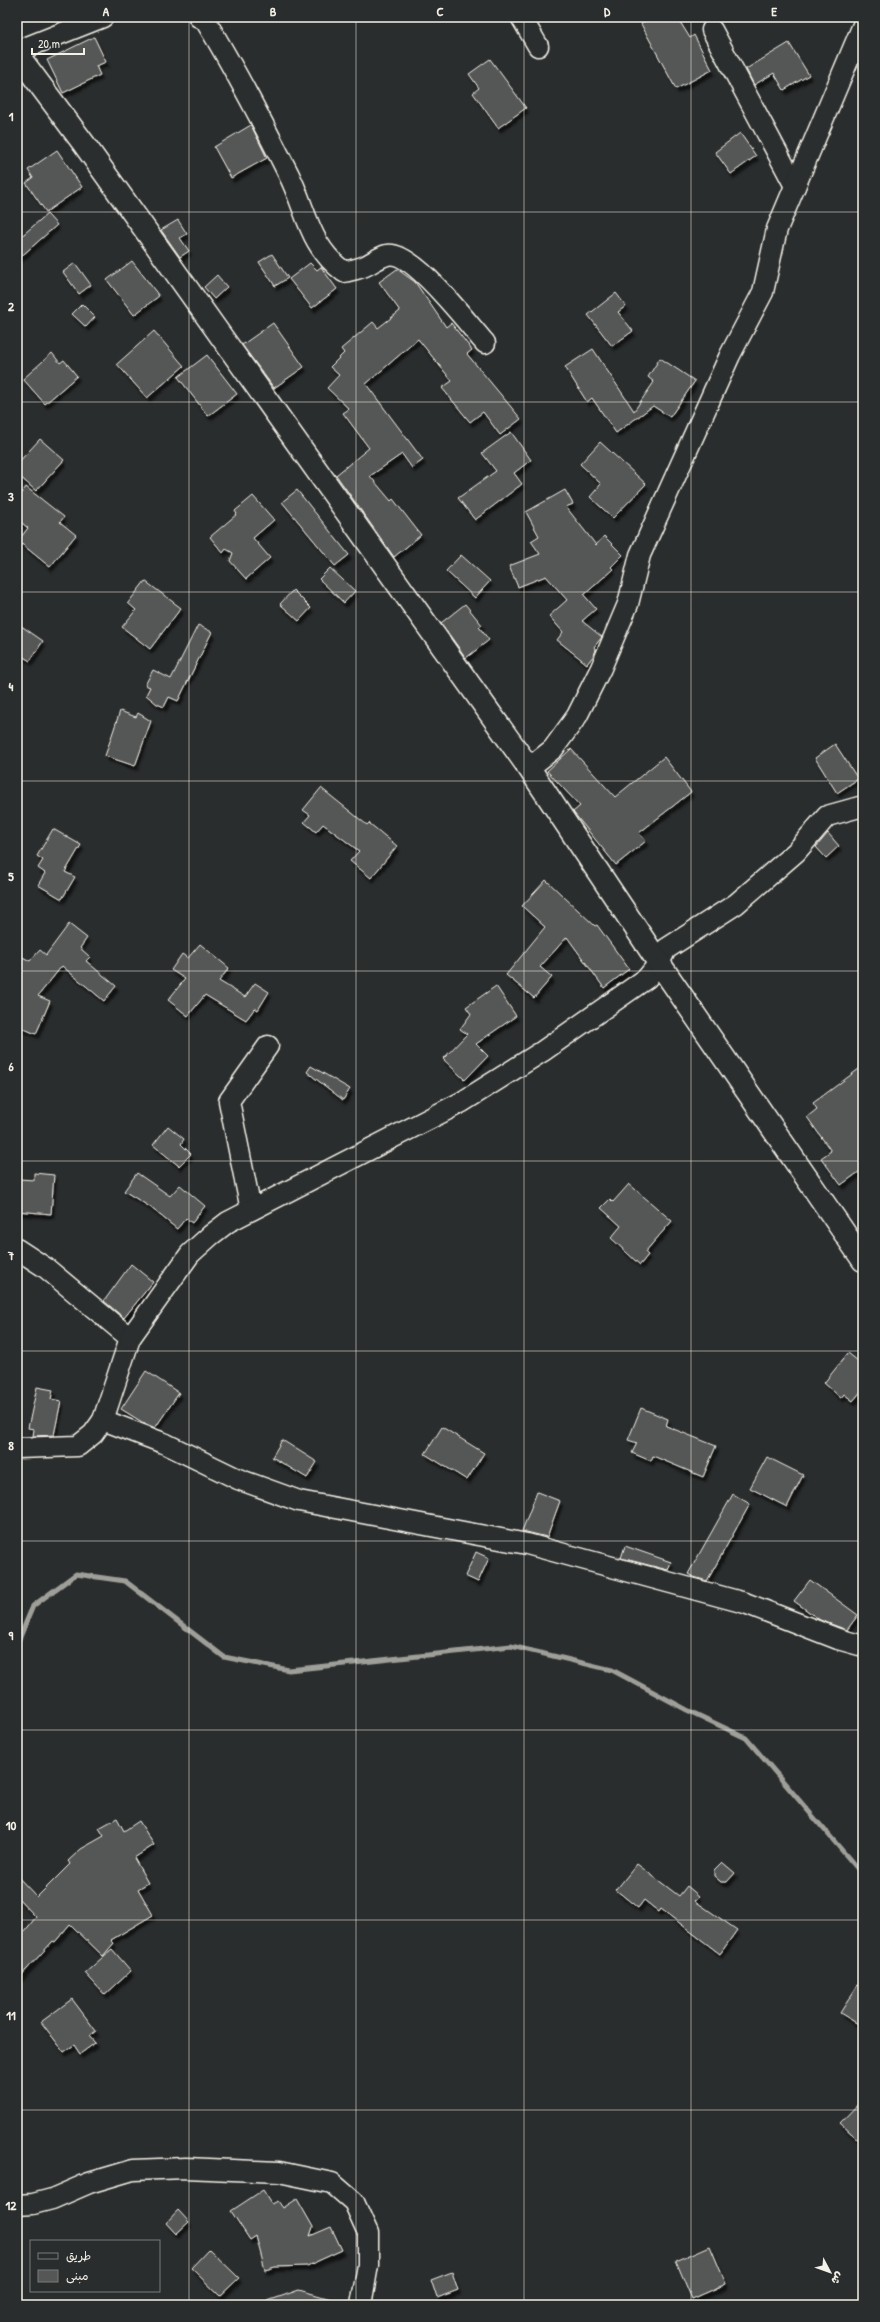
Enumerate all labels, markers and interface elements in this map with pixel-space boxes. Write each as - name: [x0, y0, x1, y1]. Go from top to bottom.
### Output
- text: A: [103, 2, 110, 20]
- text: B: [270, 2, 277, 20]
- text: C: [436, 2, 444, 20]
- text: D: [604, 2, 611, 20]
- text: E: [771, 2, 777, 20]
- scale bar: [32, 30, 84, 56]
- text: 20 m: [38, 35, 60, 52]
- text: 1: [9, 107, 14, 125]
- text: 2: [8, 297, 15, 315]
- text: 3: [8, 487, 14, 505]
- text: 4: [9, 677, 14, 695]
- text: 5: [8, 867, 14, 885]
- text: 6: [8, 1057, 14, 1075]
- text: 7: [7, 1246, 15, 1264]
- text: 8: [8, 1436, 14, 1454]
- text: 9: [9, 1626, 14, 1644]
- text: 10: [6, 1816, 16, 1834]
- text: 11: [6, 2006, 16, 2024]
- text: 12: [6, 2196, 17, 2214]
- legend: [30, 2240, 160, 2292]
- text: طريق: [66, 2247, 91, 2264]
- north arrow: [810, 2252, 850, 2292]
- text: مبنى: [66, 2267, 89, 2284]
- text: ش: [828, 2269, 847, 2288]

